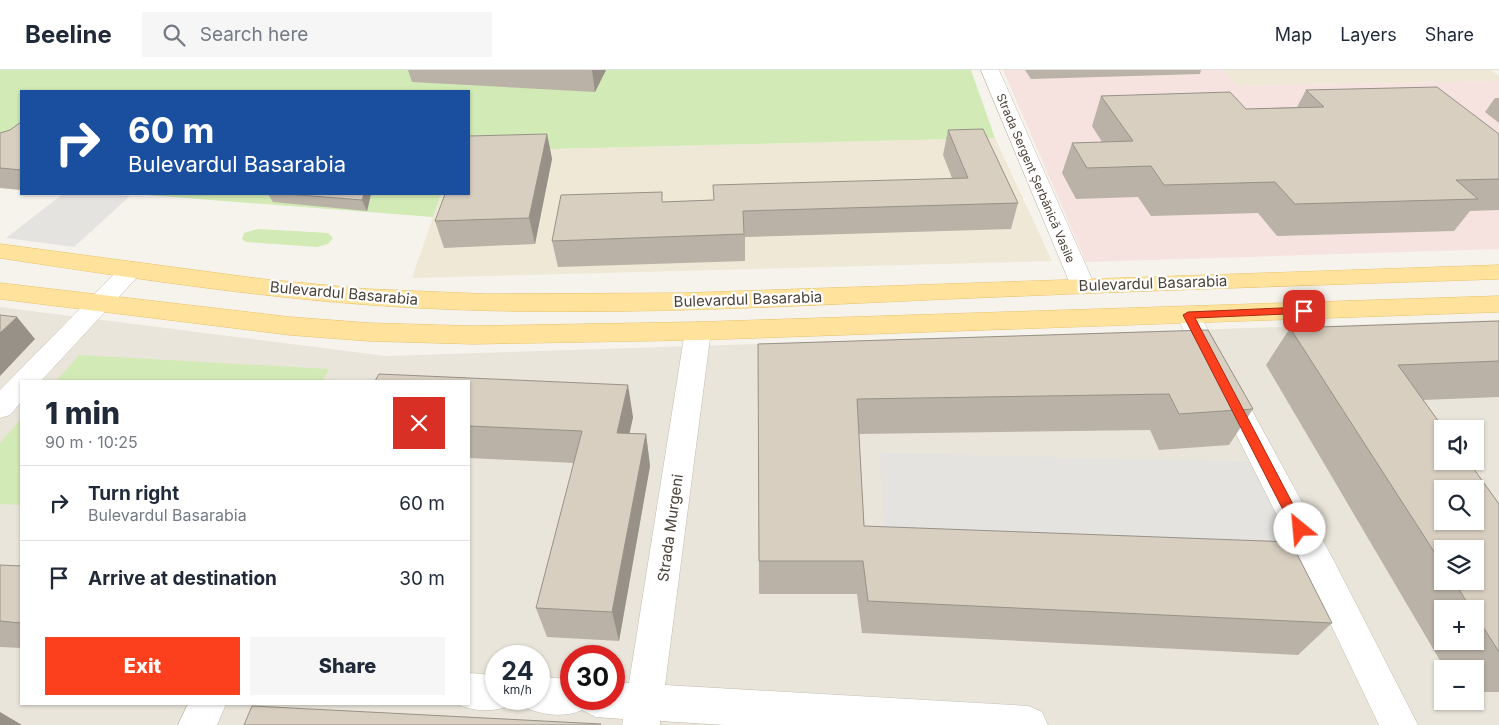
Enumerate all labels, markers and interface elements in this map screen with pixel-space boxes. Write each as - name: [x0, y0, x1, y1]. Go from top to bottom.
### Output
- search box: [142, 12, 492, 57]
- text: Beeline: [25, 20, 112, 49]
- icon: search: [160, 21, 188, 49]
- text: Search here: [200, 23, 308, 46]
- text: Map: [1275, 24, 1312, 45]
- text: Layers: [1340, 24, 1397, 45]
- text: Share: [1425, 24, 1474, 45]
- street label: Strada Sergent Șerbănică Vasile: [993, 91, 1079, 265]
- text: 60 m: [128, 109, 215, 151]
- icon: right: [45, 110, 110, 175]
- text: Bulevardul Basarabia: [128, 151, 346, 177]
- street label: Bulevardul Basarabia: [1078, 271, 1228, 295]
- street label: Bulevardul Basarabia: [269, 277, 419, 309]
- street label: Bulevardul Basarabia: [673, 287, 823, 311]
- pin: [1283, 290, 1325, 332]
- icon: arrive: [1290, 297, 1318, 325]
- text: 1 min: [45, 395, 120, 431]
- button: close: [393, 397, 445, 449]
- map controls: [1434, 420, 1484, 710]
- button: sound: [1434, 420, 1484, 470]
- text: 90 m · 10:25: [45, 432, 138, 452]
- street label: Strada Murgeni: [653, 473, 687, 583]
- button: search: [1434, 480, 1484, 530]
- text: Turn right: [88, 482, 179, 505]
- icon: right: [45, 489, 73, 517]
- text: 60 m: [399, 492, 445, 515]
- position arrow: [1273, 502, 1325, 554]
- text: Bulevardul Basarabia: [88, 505, 247, 525]
- button: layers: [1434, 540, 1484, 590]
- icon: arrive: [45, 564, 73, 592]
- text: Arrive at destination: [88, 567, 277, 590]
- text: 30 m: [399, 567, 445, 590]
- button: +: [1434, 600, 1484, 650]
- button: Exit: [45, 637, 240, 695]
- button: Share: [250, 637, 445, 695]
- speed limit sign: 30: [560, 645, 625, 710]
- text: 24: [501, 656, 534, 686]
- button: −: [1434, 660, 1484, 710]
- text: km/h: [503, 682, 532, 697]

